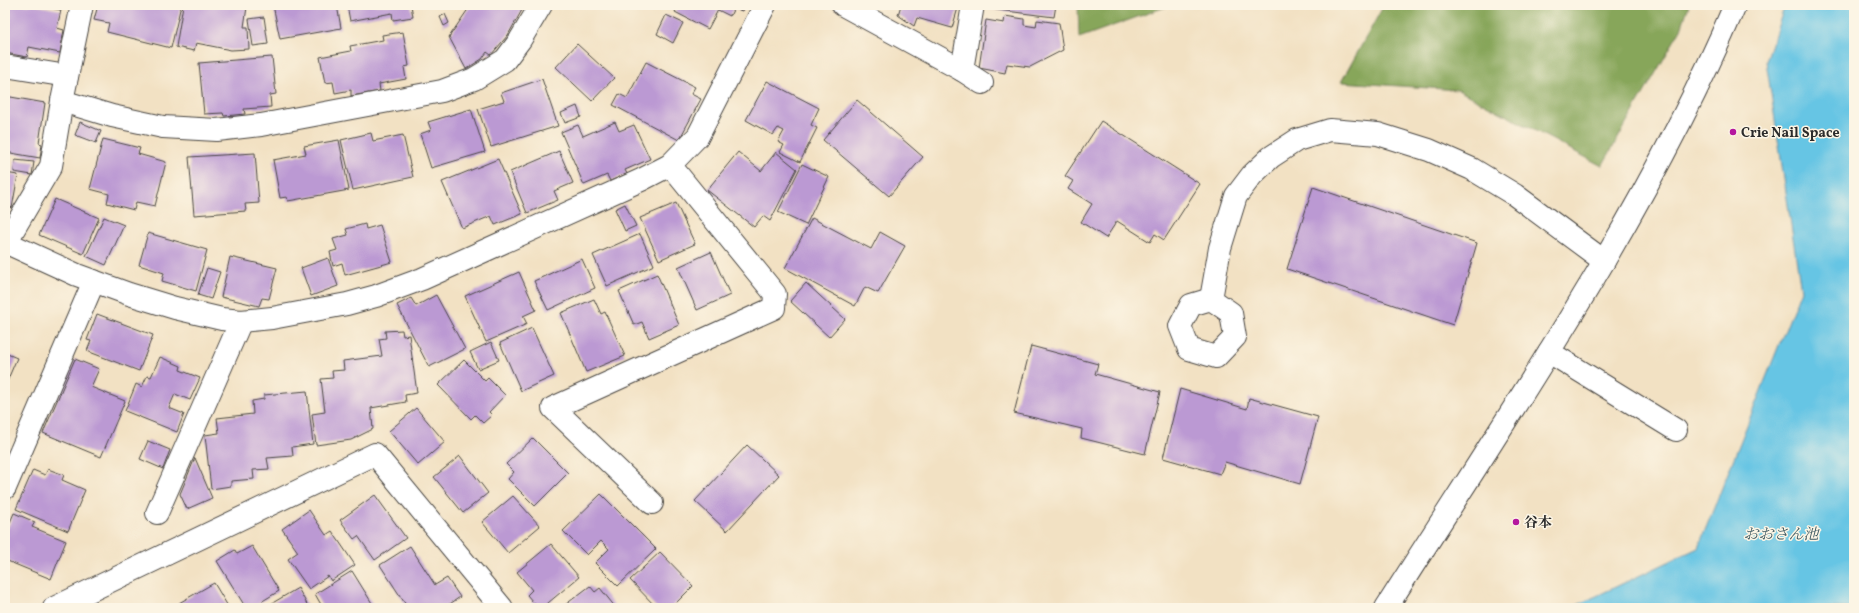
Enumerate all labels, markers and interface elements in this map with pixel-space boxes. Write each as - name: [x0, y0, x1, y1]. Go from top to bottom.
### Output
- place label: Crie Nail Space: [1741, 124, 1840, 143]
- marker: Crie Nail Space: [1728, 127, 1738, 137]
- place label: 谷本: [1524, 514, 1552, 533]
- marker: 谷本: [1511, 517, 1521, 527]
- water label: おおさん池: [1743, 525, 1820, 546]

